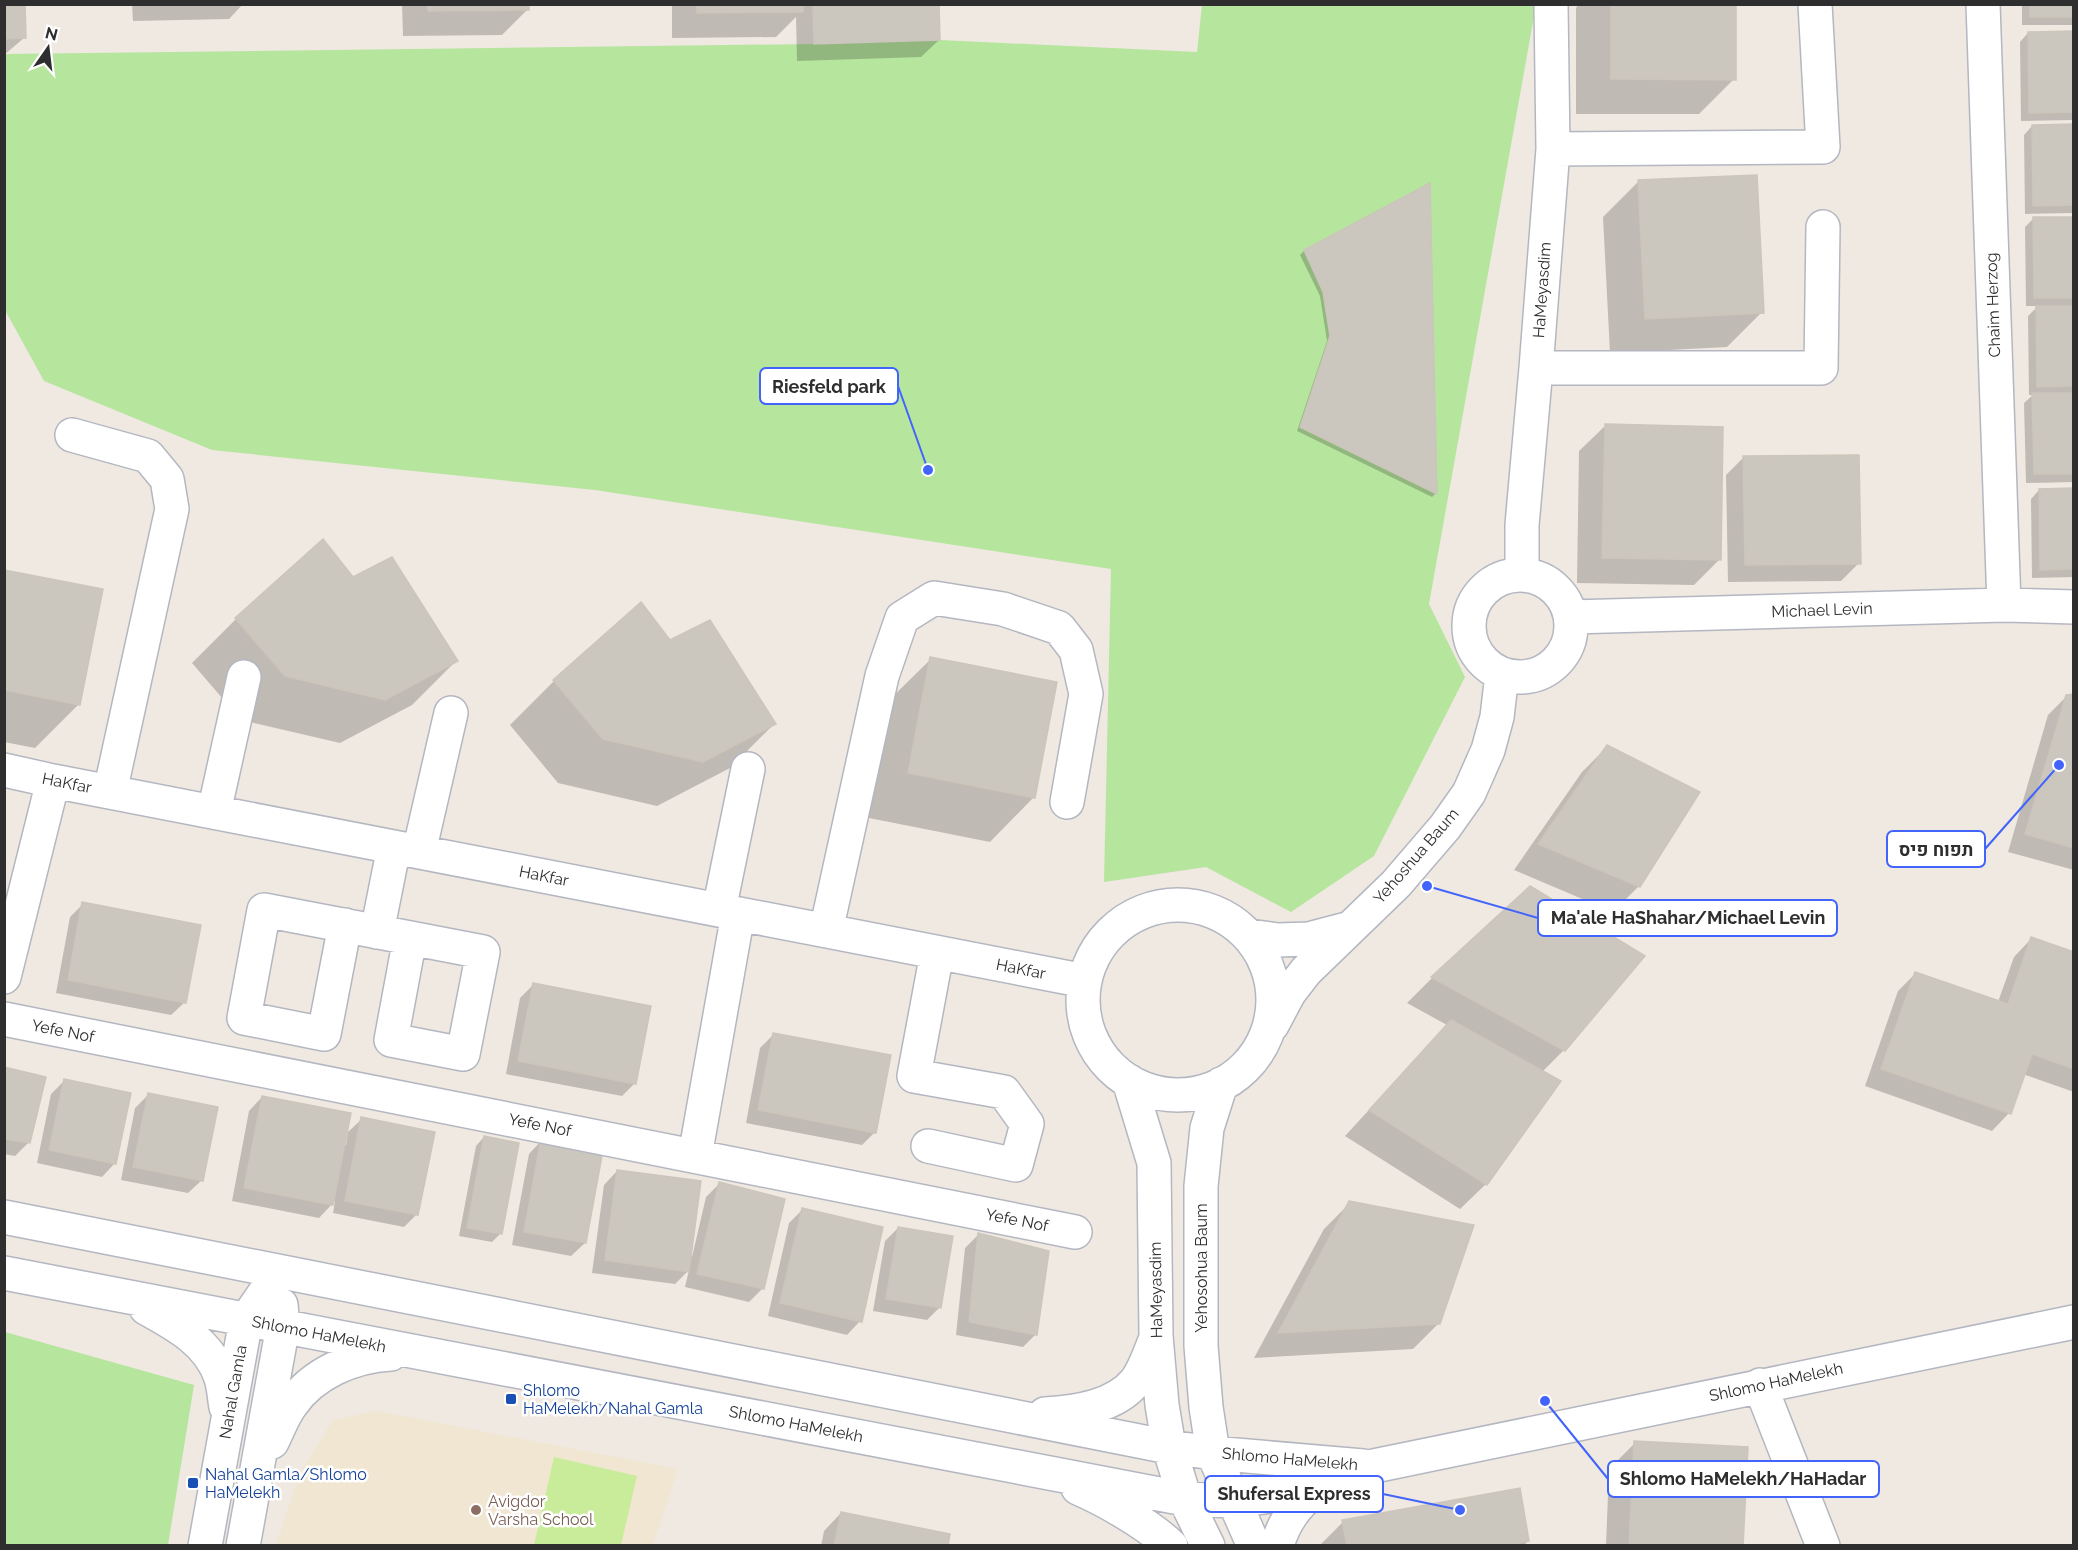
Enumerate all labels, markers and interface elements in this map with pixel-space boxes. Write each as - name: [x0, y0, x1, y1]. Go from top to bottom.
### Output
- north arrow: [18, 18, 78, 78]
- text: N: [43, 23, 60, 45]
- street label: HaMeyasdim: [1529, 241, 1555, 339]
- street label: Chaim Herzog: [1982, 252, 2004, 358]
- callout: Riesfeld park: [760, 368, 898, 404]
- text: Riesfeld park: [772, 376, 887, 397]
- street label: Michael Levin: [1771, 599, 1873, 621]
- street label: HaKfar: [41, 769, 94, 797]
- street label: Yehoshua Baum: [1369, 804, 1463, 908]
- callout: תפוח פיס: [1887, 831, 1985, 867]
- text: תפוח פיס: [1899, 839, 1973, 860]
- street label: HaKfar: [518, 862, 571, 890]
- callout: Ma'ale HaShahar/Michael Levin: [1538, 900, 1837, 936]
- text: Ma'ale HaShahar/Michael Levin: [1551, 907, 1825, 928]
- street label: HaKfar: [995, 955, 1048, 983]
- street label: Yefe Nof: [30, 1016, 97, 1047]
- street label: Yefe Nof: [507, 1110, 574, 1141]
- street label: Yehosohua Baum: [1192, 1203, 1211, 1333]
- street label: Yefe Nof: [984, 1205, 1051, 1236]
- street label: HaMeyasdim: [1146, 1242, 1166, 1338]
- street label: Shlomo HaMelekh: [250, 1312, 388, 1356]
- street label: Nahal Gamla: [215, 1344, 251, 1440]
- street label: Shlomo HaMelekh: [1707, 1359, 1845, 1405]
- place label: Shlomo HaMelekh/Nahal Gamla: [523, 1381, 703, 1418]
- marker: Shlomo HaMelekh/Nahal Gamla: [504, 1392, 518, 1406]
- street label: Shlomo HaMelekh: [727, 1402, 865, 1446]
- street label: Shlomo HaMelekh: [1221, 1444, 1359, 1474]
- callout: Shlomo HaMelekh/HaHadar: [1608, 1461, 1879, 1497]
- place label: Nahal Gamla/Shlomo HaMelekh: [205, 1465, 367, 1502]
- text: Shlomo HaMelekh/HaHadar: [1620, 1468, 1866, 1489]
- marker: Nahal Gamla/Shlomo HaMelekh: [186, 1476, 200, 1490]
- callout: Shufersal Express: [1205, 1476, 1383, 1512]
- text: Shufersal Express: [1217, 1483, 1371, 1504]
- place label: Avigdor Varsha School: [488, 1492, 594, 1529]
- marker: Avigdor Varsha School: [469, 1503, 483, 1517]

